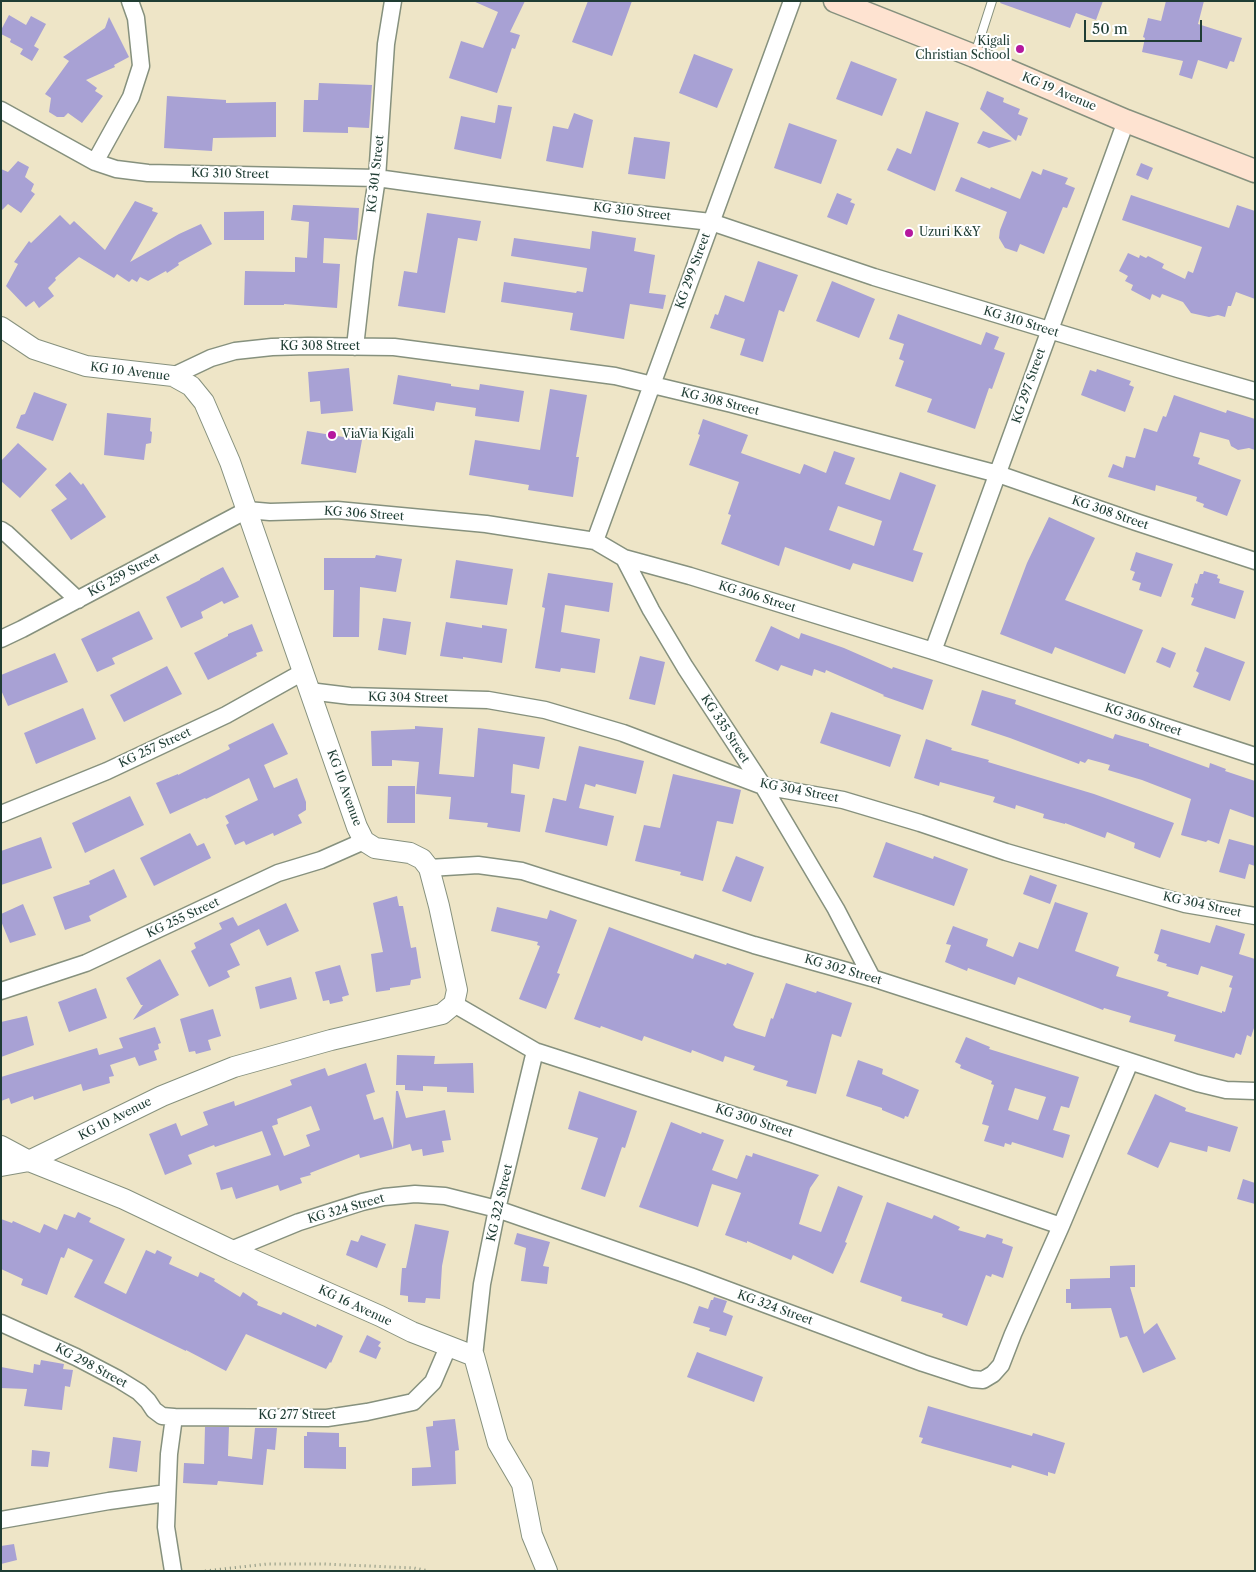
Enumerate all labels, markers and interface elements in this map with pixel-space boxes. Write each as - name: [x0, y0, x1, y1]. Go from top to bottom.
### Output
- scale bar: [1086, 10, 1204, 42]
- text: 50 m: [1092, 19, 1128, 38]
- place label: Kigali Christian School: [915, 35, 1010, 63]
- marker: Kigali Christian School: [1014, 43, 1026, 55]
- street label: KG 19 Avenue: [1020, 70, 1098, 114]
- street label: KG 301 Street: [365, 134, 387, 214]
- street label: KG 310 Street: [191, 166, 269, 182]
- street label: KG 310 Street: [592, 200, 672, 224]
- place label: Uzuri K&Y: [919, 226, 981, 240]
- marker: Uzuri K&Y: [903, 227, 915, 239]
- street label: KG 299 Street: [673, 231, 713, 311]
- street label: KG 310 Street: [982, 304, 1060, 340]
- street label: KG 308 Street: [280, 340, 360, 354]
- street label: KG 297 Street: [1009, 347, 1049, 425]
- street label: KG 10 Avenue: [89, 360, 171, 384]
- street label: KG 308 Street: [679, 385, 761, 419]
- place label: ViaVia Kigali: [342, 428, 414, 442]
- marker: ViaVia Kigali: [326, 429, 338, 441]
- street label: KG 308 Street: [1070, 493, 1150, 533]
- street label: KG 306 Street: [324, 504, 404, 524]
- street label: KG 259 Street: [86, 550, 162, 600]
- street label: KG 306 Street: [717, 578, 797, 616]
- street label: KG 304 Street: [368, 690, 448, 706]
- street label: KG 335 Street: [698, 692, 752, 766]
- street label: KG 306 Street: [1103, 701, 1183, 739]
- street label: KG 257 Street: [117, 725, 193, 771]
- street label: KG 10 Avenue: [324, 748, 364, 828]
- street label: KG 304 Street: [758, 776, 840, 806]
- street label: KG 304 Street: [1161, 890, 1243, 920]
- street label: KG 255 Street: [144, 895, 222, 941]
- street label: KG 302 Street: [803, 952, 883, 988]
- street label: KG 10 Avenue: [76, 1094, 154, 1144]
- street label: KG 300 Street: [713, 1102, 795, 1140]
- street label: KG 322 Street: [484, 1163, 516, 1243]
- street label: KG 324 Street: [306, 1191, 386, 1227]
- street label: KG 16 Avenue: [316, 1283, 394, 1329]
- street label: KG 324 Street: [735, 1288, 815, 1328]
- street label: KG 298 Street: [52, 1341, 130, 1391]
- street label: KG 277 Street: [258, 1409, 336, 1423]

